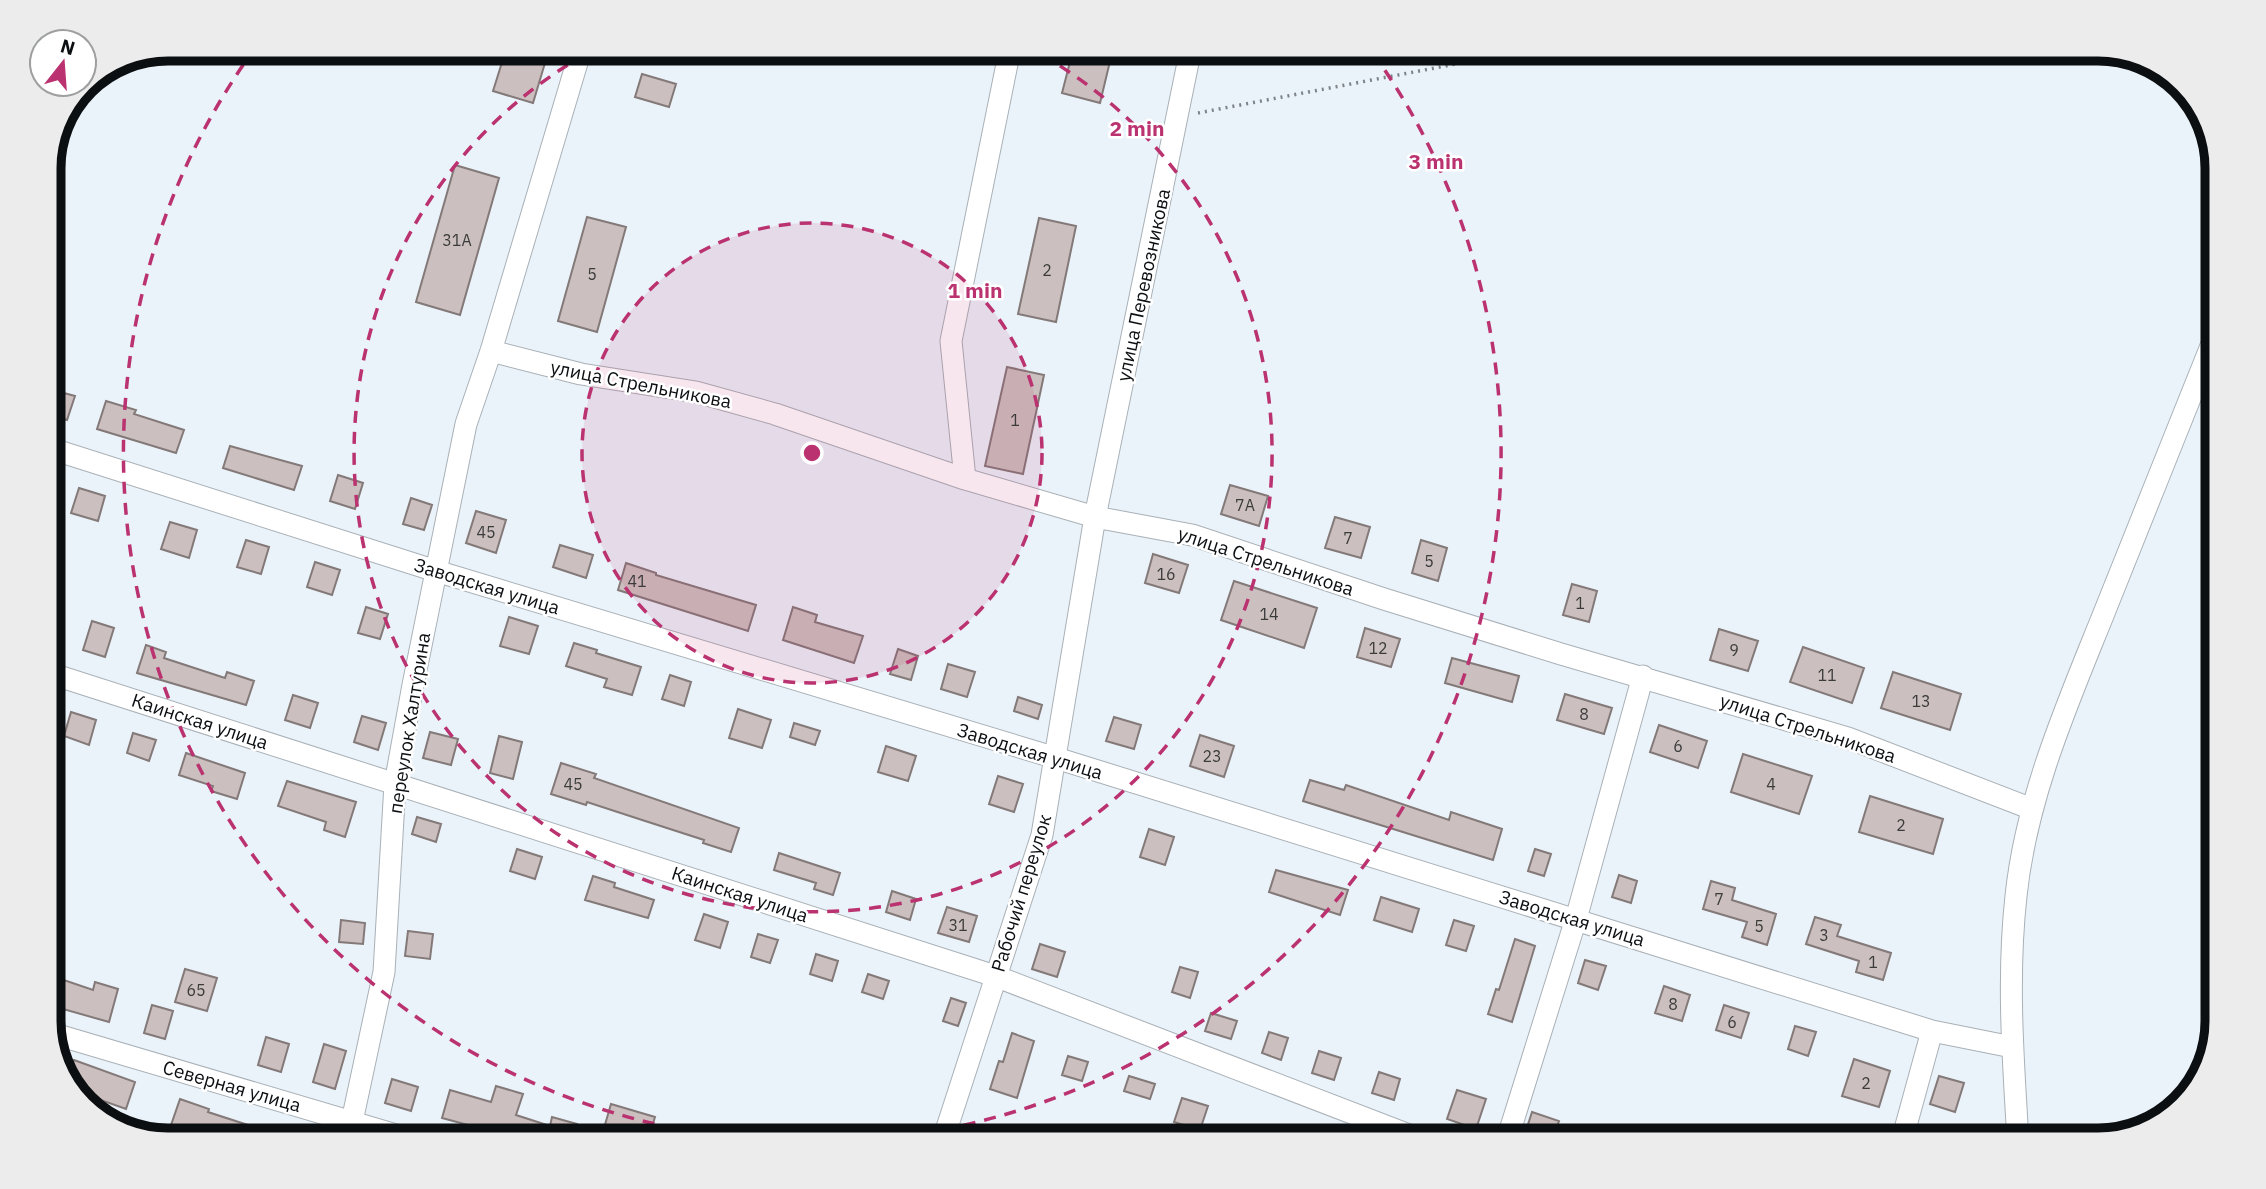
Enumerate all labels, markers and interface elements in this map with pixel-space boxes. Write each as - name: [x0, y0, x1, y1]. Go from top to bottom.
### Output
- north arrow: [28, 28, 98, 98]
- text: N: [58, 33, 78, 60]
- text: 2 min: [1110, 114, 1164, 142]
- text: 3 min: [1409, 147, 1463, 175]
- street label: улица Перевозникова: [1111, 186, 1175, 384]
- house number: 31А: [442, 230, 472, 250]
- house number: 2: [1042, 260, 1052, 280]
- house number: 5: [587, 264, 597, 284]
- text: 1 min: [948, 276, 1002, 304]
- street label: улица Стрельникова: [549, 355, 733, 413]
- house number: 1: [1010, 410, 1020, 430]
- centre of rings: [800, 441, 824, 465]
- house number: 7А: [1235, 495, 1255, 515]
- street label: улица Стрельникова: [1175, 521, 1357, 601]
- house number: 45: [476, 522, 496, 542]
- house number: 7: [1343, 528, 1353, 548]
- house number: 5: [1424, 551, 1434, 571]
- street label: Заводская улица: [411, 552, 563, 620]
- house number: 16: [1156, 564, 1176, 584]
- house number: 41: [627, 571, 647, 591]
- house number: 1: [1575, 593, 1585, 613]
- house number: 14: [1259, 604, 1279, 624]
- street label: переулок Халтурина: [383, 631, 435, 815]
- house number: 12: [1368, 638, 1388, 658]
- house number: 9: [1729, 640, 1739, 660]
- house number: 11: [1817, 665, 1837, 685]
- street label: Каинская улица: [129, 688, 271, 754]
- street label: улица Стрельникова: [1717, 688, 1899, 768]
- house number: 13: [1911, 691, 1931, 711]
- house number: 8: [1579, 704, 1589, 724]
- street label: Заводская улица: [954, 717, 1106, 785]
- house number: 6: [1673, 736, 1683, 756]
- house number: 23: [1202, 746, 1222, 766]
- house number: 45: [563, 774, 583, 794]
- house number: 4: [1766, 774, 1776, 794]
- street label: Рабочий переулок: [986, 811, 1056, 975]
- house number: 2: [1896, 815, 1906, 835]
- street label: Каинская улица: [669, 861, 811, 927]
- street label: Заводская улица: [1496, 884, 1648, 952]
- house number: 7: [1714, 889, 1724, 909]
- house number: 31: [948, 915, 968, 935]
- house number: 5: [1754, 916, 1764, 936]
- house number: 3: [1819, 925, 1829, 945]
- house number: 1: [1868, 952, 1878, 972]
- house number: 65: [186, 980, 206, 1000]
- house number: 8: [1668, 994, 1678, 1014]
- house number: 6: [1727, 1012, 1737, 1032]
- street label: Северная улица: [160, 1055, 304, 1117]
- house number: 2: [1861, 1073, 1871, 1093]

